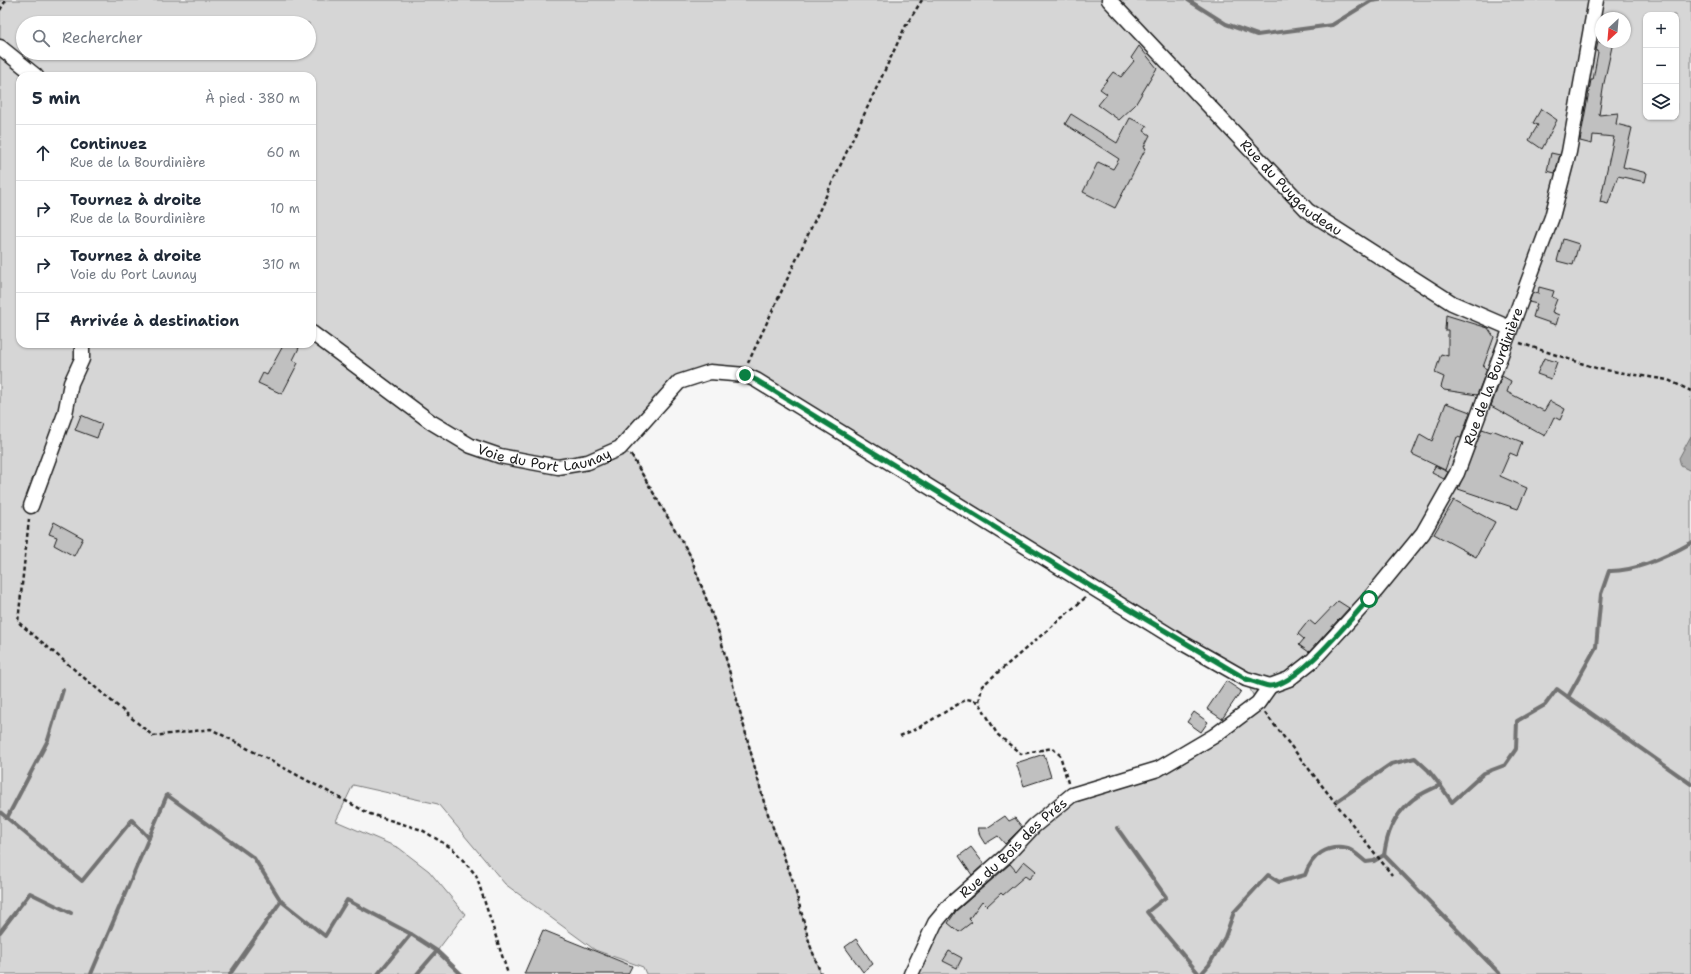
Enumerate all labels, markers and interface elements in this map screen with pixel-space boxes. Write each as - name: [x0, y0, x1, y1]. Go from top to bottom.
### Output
- north arrow: [1595, 12, 1631, 48]
- map controls: [1643, 12, 1679, 120]
- button: +: [1643, 12, 1679, 48]
- search box: [16, 16, 316, 60]
- icon: search: [30, 27, 52, 49]
- text: Rechercher: [62, 28, 143, 48]
- button: −: [1643, 48, 1679, 84]
- button: layers: [1643, 84, 1679, 120]
- text: 5 min: [32, 87, 80, 109]
- text: À pied · 380 m: [205, 90, 300, 107]
- text: Continuez: [70, 134, 147, 154]
- street label: Rue du Puygaudeau: [1236, 136, 1346, 239]
- icon: ahead: [32, 142, 54, 164]
- text: 60 m: [267, 144, 300, 161]
- text: Rue de la Bourdinière: [70, 154, 206, 171]
- text: Tournez à droite: [70, 190, 202, 210]
- icon: right: [32, 198, 54, 220]
- text: 10 m: [270, 200, 300, 217]
- text: Rue de la Bourdinière: [70, 210, 206, 227]
- text: Tournez à droite: [70, 246, 202, 266]
- icon: right: [32, 254, 54, 276]
- text: 310 m: [262, 256, 300, 273]
- text: Voie du Port Launay: [70, 266, 197, 283]
- street label: Rue de la Bourdinière: [1459, 305, 1527, 448]
- icon: arrive: [32, 310, 54, 332]
- text: Arrivée à destination: [70, 311, 239, 331]
- route end: [736, 366, 754, 384]
- street label: Voie du Port Launay: [475, 440, 614, 476]
- route start: [1360, 590, 1378, 608]
- street label: Rue du Bois des Prés: [955, 794, 1071, 902]

